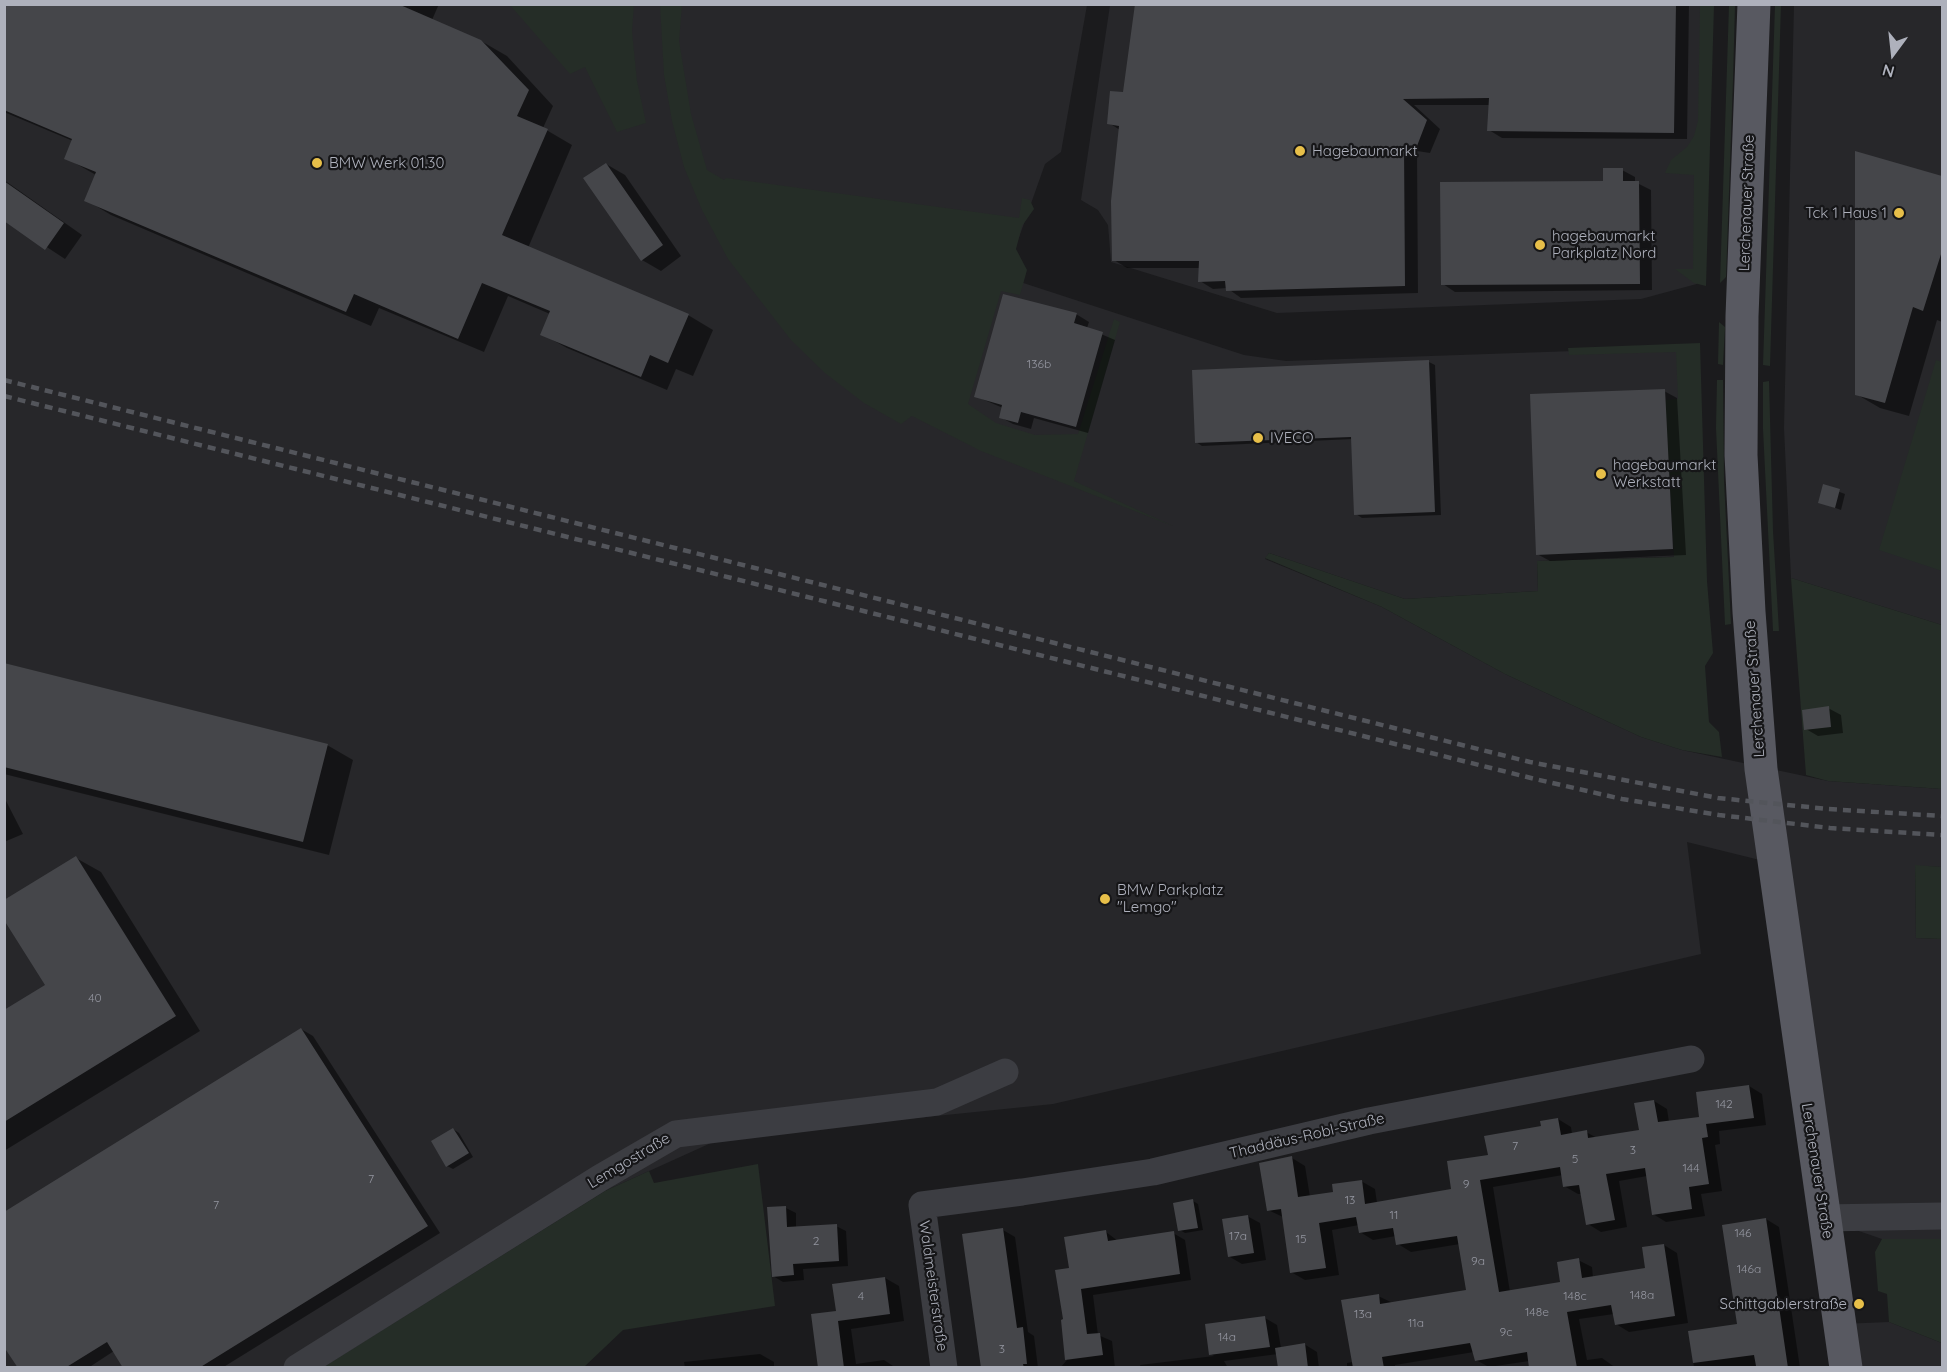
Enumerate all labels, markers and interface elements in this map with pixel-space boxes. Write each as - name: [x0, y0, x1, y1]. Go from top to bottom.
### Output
- north arrow: [1863, 24, 1923, 84]
- text: N: [1880, 60, 1897, 83]
- street label: Lerchenauer Straße: [1736, 134, 1758, 272]
- place label: Hagebaumarkt: [1312, 142, 1418, 160]
- marker: Hagebaumarkt: [1293, 144, 1307, 158]
- place label: BMW Werk 01.30: [329, 154, 444, 172]
- marker: BMW Werk 01.30: [310, 156, 324, 170]
- place label: Tck 1 Haus 1: [1805, 204, 1887, 222]
- marker: Tck 1 Haus 1: [1892, 206, 1906, 220]
- place label: hagebaumarkt Parkplatz Nord: [1552, 227, 1656, 262]
- marker: hagebaumarkt Parkplatz Nord: [1533, 238, 1547, 252]
- house number: 136b: [1027, 357, 1051, 371]
- place label: IVECO: [1270, 429, 1314, 447]
- marker: IVECO: [1251, 431, 1265, 445]
- place label: hagebaumarkt Werkstatt: [1613, 456, 1716, 491]
- marker: hagebaumarkt Werkstatt: [1594, 467, 1608, 481]
- street label: Lerchenauer Straße: [1741, 620, 1769, 758]
- place label: BMW Parkplatz "Lemgo": [1117, 881, 1223, 916]
- marker: BMW Parkplatz "Lemgo": [1098, 892, 1112, 906]
- house number: 40: [88, 991, 102, 1005]
- house number: 142: [1715, 1097, 1733, 1111]
- street label: Lerchenauer Straße: [1797, 1102, 1837, 1240]
- street label: Thaddäus-Robl-Straße: [1228, 1109, 1386, 1163]
- street label: Lemgostraße: [585, 1129, 673, 1193]
- house number: 7: [1512, 1139, 1518, 1153]
- house number: 3: [1630, 1143, 1636, 1157]
- house number: 5: [1572, 1152, 1578, 1166]
- house number: 144: [1683, 1161, 1699, 1175]
- house number: 7: [368, 1172, 374, 1186]
- house number: 9: [1463, 1177, 1469, 1191]
- house number: 13: [1345, 1193, 1355, 1207]
- house number: 7: [213, 1198, 219, 1212]
- house number: 11: [1390, 1208, 1398, 1222]
- street label: Waldmeisterstraße: [915, 1219, 951, 1353]
- house number: 146: [1734, 1226, 1752, 1240]
- house number: 17a: [1229, 1229, 1247, 1243]
- house number: 15: [1296, 1232, 1306, 1246]
- house number: 2: [813, 1234, 819, 1248]
- house number: 9a: [1471, 1254, 1485, 1268]
- house number: 146a: [1737, 1262, 1761, 1276]
- house number: 148a: [1630, 1288, 1654, 1302]
- house number: 4: [858, 1289, 864, 1303]
- house number: 148c: [1563, 1289, 1587, 1303]
- place label: Schittgablerstraße: [1720, 1295, 1847, 1313]
- marker: Schittgablerstraße: [1852, 1297, 1866, 1311]
- house number: 148e: [1525, 1305, 1549, 1319]
- house number: 13a: [1354, 1307, 1372, 1321]
- house number: 11a: [1408, 1316, 1424, 1330]
- house number: 9c: [1500, 1325, 1512, 1339]
- house number: 14a: [1218, 1330, 1236, 1344]
- house number: 3: [999, 1342, 1005, 1356]

